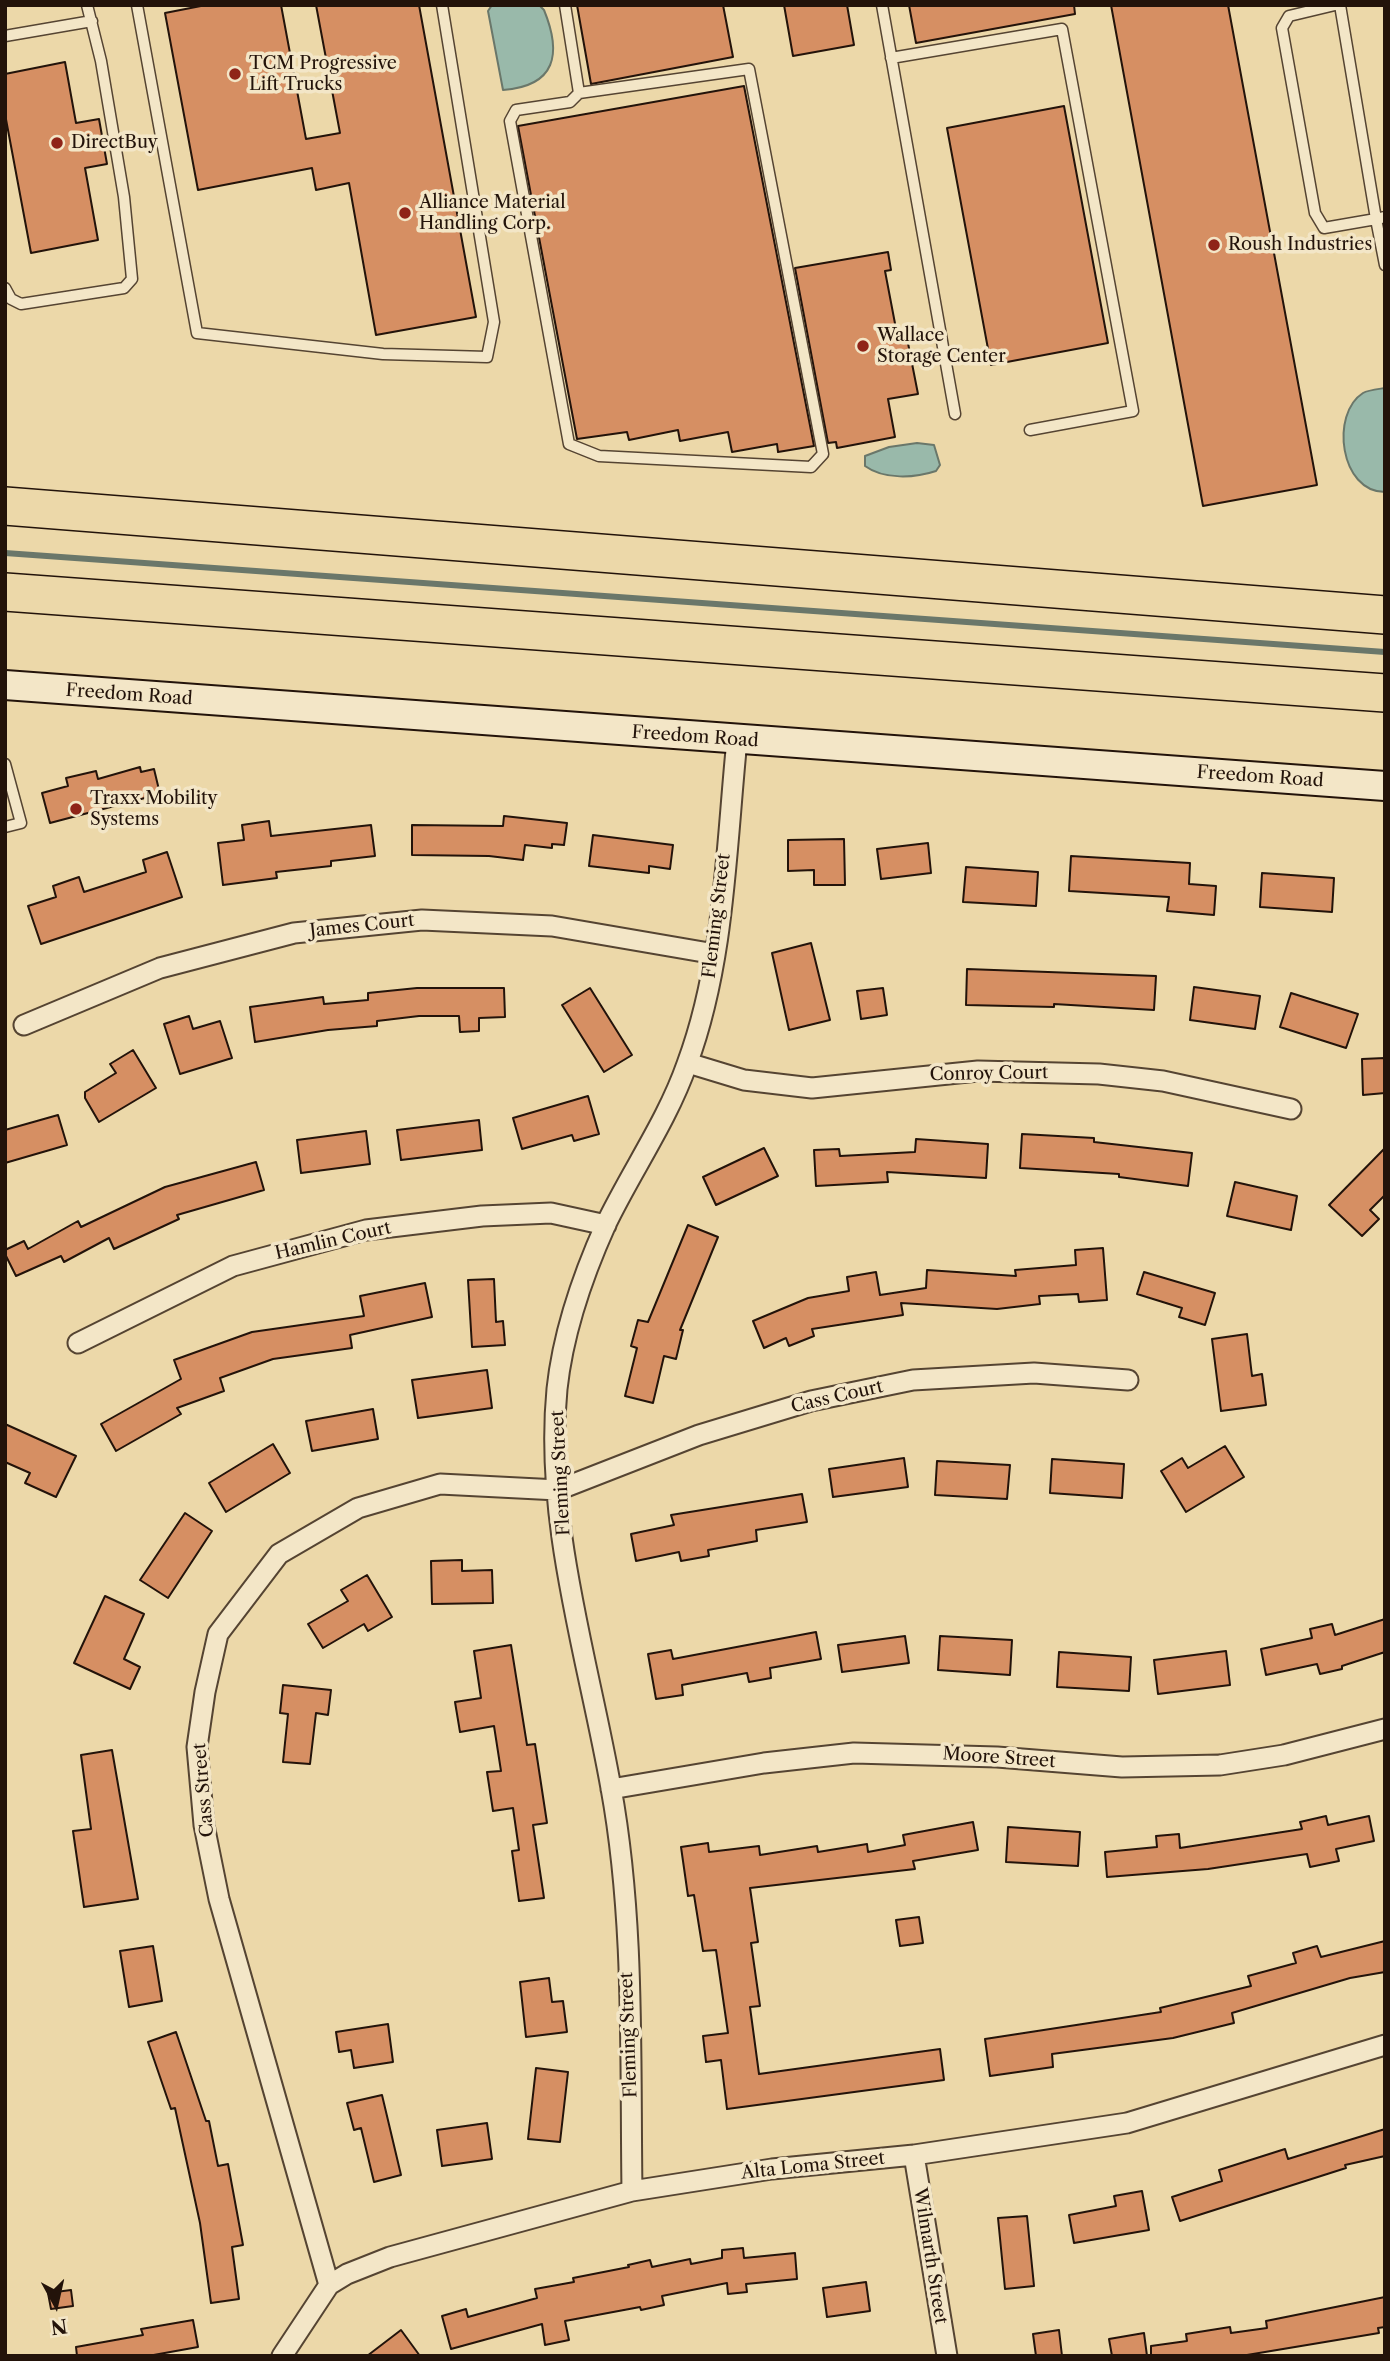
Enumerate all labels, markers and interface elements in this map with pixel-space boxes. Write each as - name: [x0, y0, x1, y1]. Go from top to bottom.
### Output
- place label: TCM Progressive Lift Trucks: [249, 53, 397, 96]
- marker: TCM Progressive Lift Trucks: [227, 66, 243, 82]
- place label: DirectBuy: [71, 132, 158, 154]
- marker: DirectBuy: [49, 135, 65, 151]
- place label: Alliance Material Handling Corp.: [419, 192, 565, 234]
- marker: Alliance Material Handling Corp.: [397, 205, 413, 221]
- place label: Roush Industries: [1228, 234, 1372, 256]
- marker: Roush Industries: [1206, 237, 1222, 253]
- place label: Wallace Storage Center: [877, 325, 1006, 368]
- marker: Wallace Storage Center: [855, 338, 871, 354]
- street label: Freedom Road: [65, 680, 193, 710]
- street label: Freedom Road: [631, 722, 759, 752]
- street label: Freedom Road: [1196, 762, 1324, 792]
- place label: Traxx Mobility Systems: [90, 788, 218, 830]
- marker: Traxx Mobility Systems: [68, 801, 84, 817]
- street label: Fleming Street: [699, 852, 735, 980]
- street label: James Court: [309, 910, 415, 942]
- street label: Conroy Court: [929, 1062, 1049, 1086]
- street label: Hamlin Court: [273, 1217, 393, 1265]
- street label: Cass Court: [789, 1376, 885, 1418]
- street label: Fleming Street: [547, 1410, 575, 1536]
- street label: Cass Street: [189, 1742, 219, 1838]
- street label: Moore Street: [942, 1743, 1056, 1773]
- street label: Fleming Street: [616, 1972, 642, 2098]
- street label: Alta Loma Street: [740, 2148, 886, 2184]
- street label: Wilmarth Street: [909, 2186, 951, 2326]
- north arrow: [21, 2270, 91, 2340]
- text: N: [49, 2314, 69, 2339]

